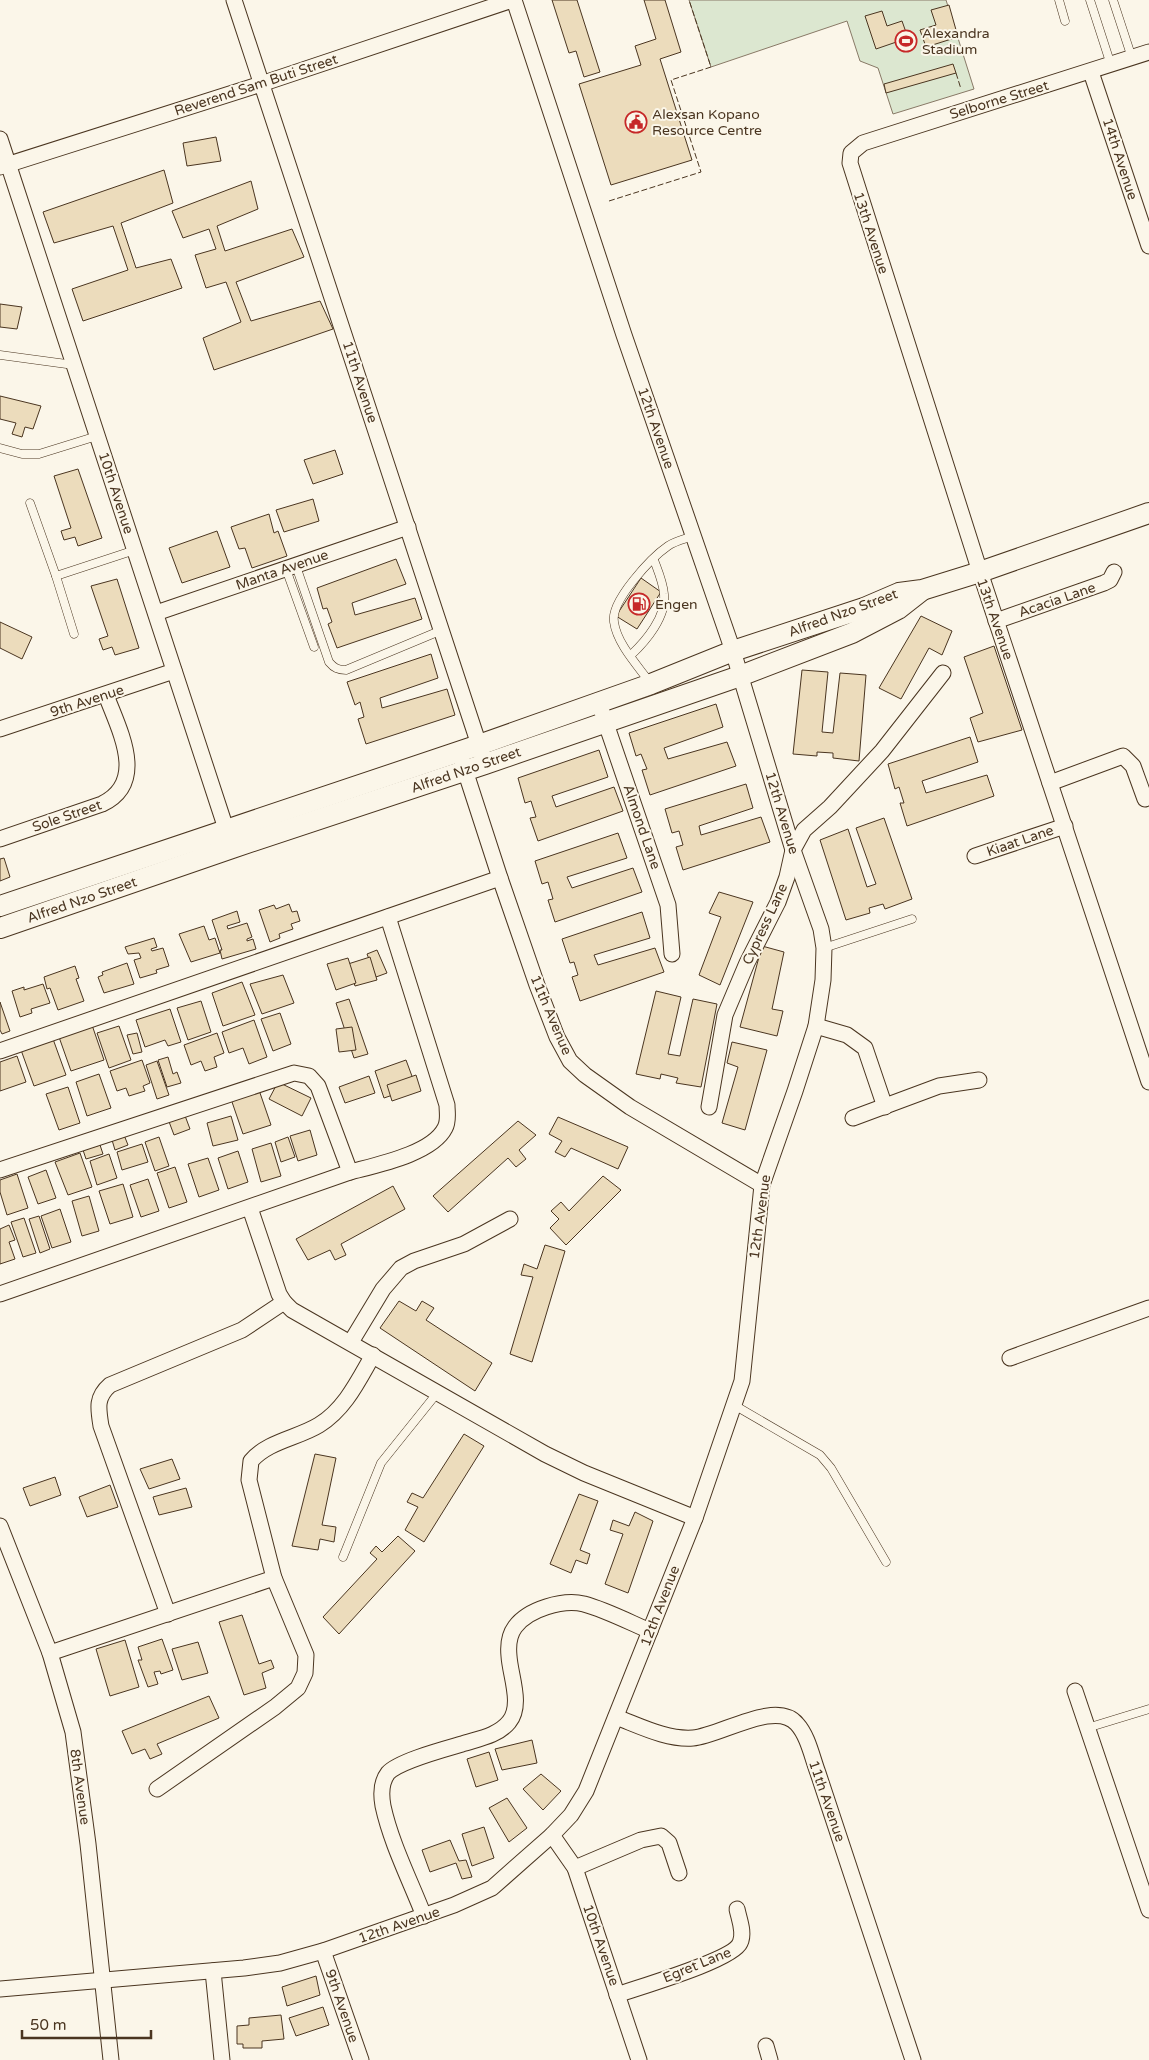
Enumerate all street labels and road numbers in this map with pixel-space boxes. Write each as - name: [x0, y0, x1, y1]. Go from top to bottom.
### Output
- street label: Reverend Sam Buti Street: [172, 50, 340, 119]
- street label: Selborne Street: [947, 77, 1051, 123]
- street label: 14th Avenue: [1099, 116, 1141, 202]
- street label: 13th Avenue: [850, 190, 892, 276]
- street label: 11th Avenue: [339, 339, 381, 425]
- street label: 12th Avenue: [634, 385, 678, 471]
- street label: 10th Avenue: [95, 450, 137, 536]
- street label: Manta Avenue: [234, 546, 331, 594]
- street label: 13th Avenue: [973, 576, 1017, 662]
- street label: Acacia Lane: [1016, 579, 1098, 621]
- street label: Alfred Nzo Street: [786, 585, 901, 641]
- street label: 9th Avenue: [48, 681, 126, 721]
- street label: Alfred Nzo Street: [409, 743, 524, 797]
- street label: 12th Avenue: [761, 770, 803, 856]
- street label: Almond Lane: [620, 782, 664, 872]
- street label: Sole Street: [30, 796, 105, 836]
- street label: Kiaat Lane: [984, 822, 1056, 860]
- street label: Alfred Nzo Street: [25, 873, 140, 927]
- street label: Cypress Lane: [739, 880, 791, 967]
- street label: 11th Avenue: [527, 972, 575, 1058]
- street label: 12th Avenue: [746, 1174, 774, 1260]
- street label: 12th Avenue: [637, 1563, 683, 1649]
- street label: 8th Avenue: [66, 1748, 94, 1826]
- street label: 11th Avenue: [805, 1758, 849, 1844]
- street label: 10th Avenue: [579, 1902, 623, 1988]
- street label: 12th Avenue: [356, 1903, 442, 1947]
- street label: Egret Lane: [660, 1944, 734, 1986]
- street label: 9th Avenue: [322, 1967, 362, 2045]

